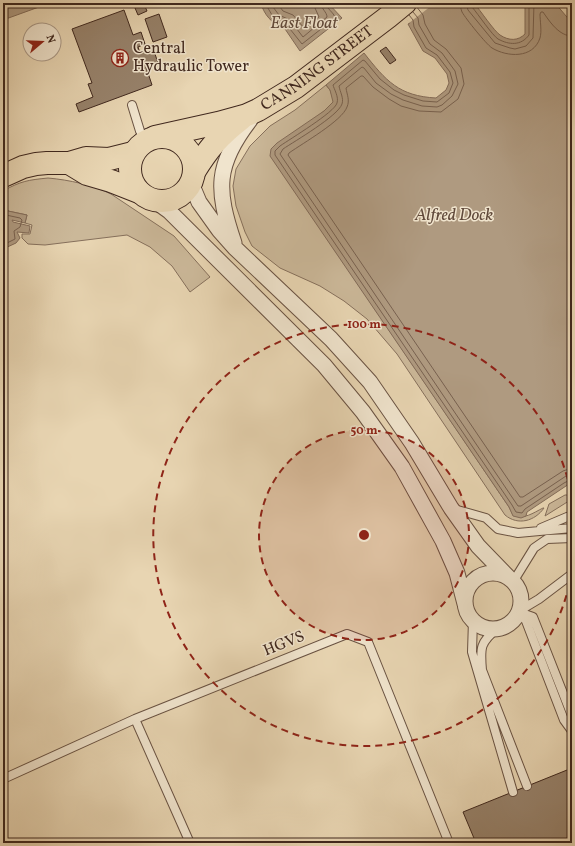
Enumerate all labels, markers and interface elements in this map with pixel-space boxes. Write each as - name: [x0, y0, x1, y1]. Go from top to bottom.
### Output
- water label: East Float: [270, 12, 338, 35]
- street label: CANNING STREET: [257, 21, 378, 117]
- north arrow: [22, 22, 62, 62]
- text: N: [42, 33, 58, 45]
- place label: Central Hydraulic Tower: [133, 38, 249, 78]
- building icon: Central Hydraulic Tower: [110, 48, 130, 68]
- water label: Alfred Dock: [414, 204, 493, 227]
- text: 100 m: [347, 317, 381, 333]
- text: 50 m: [350, 423, 378, 439]
- centre of rings: [357, 528, 371, 542]
- street label: HGVS: [260, 626, 308, 662]

